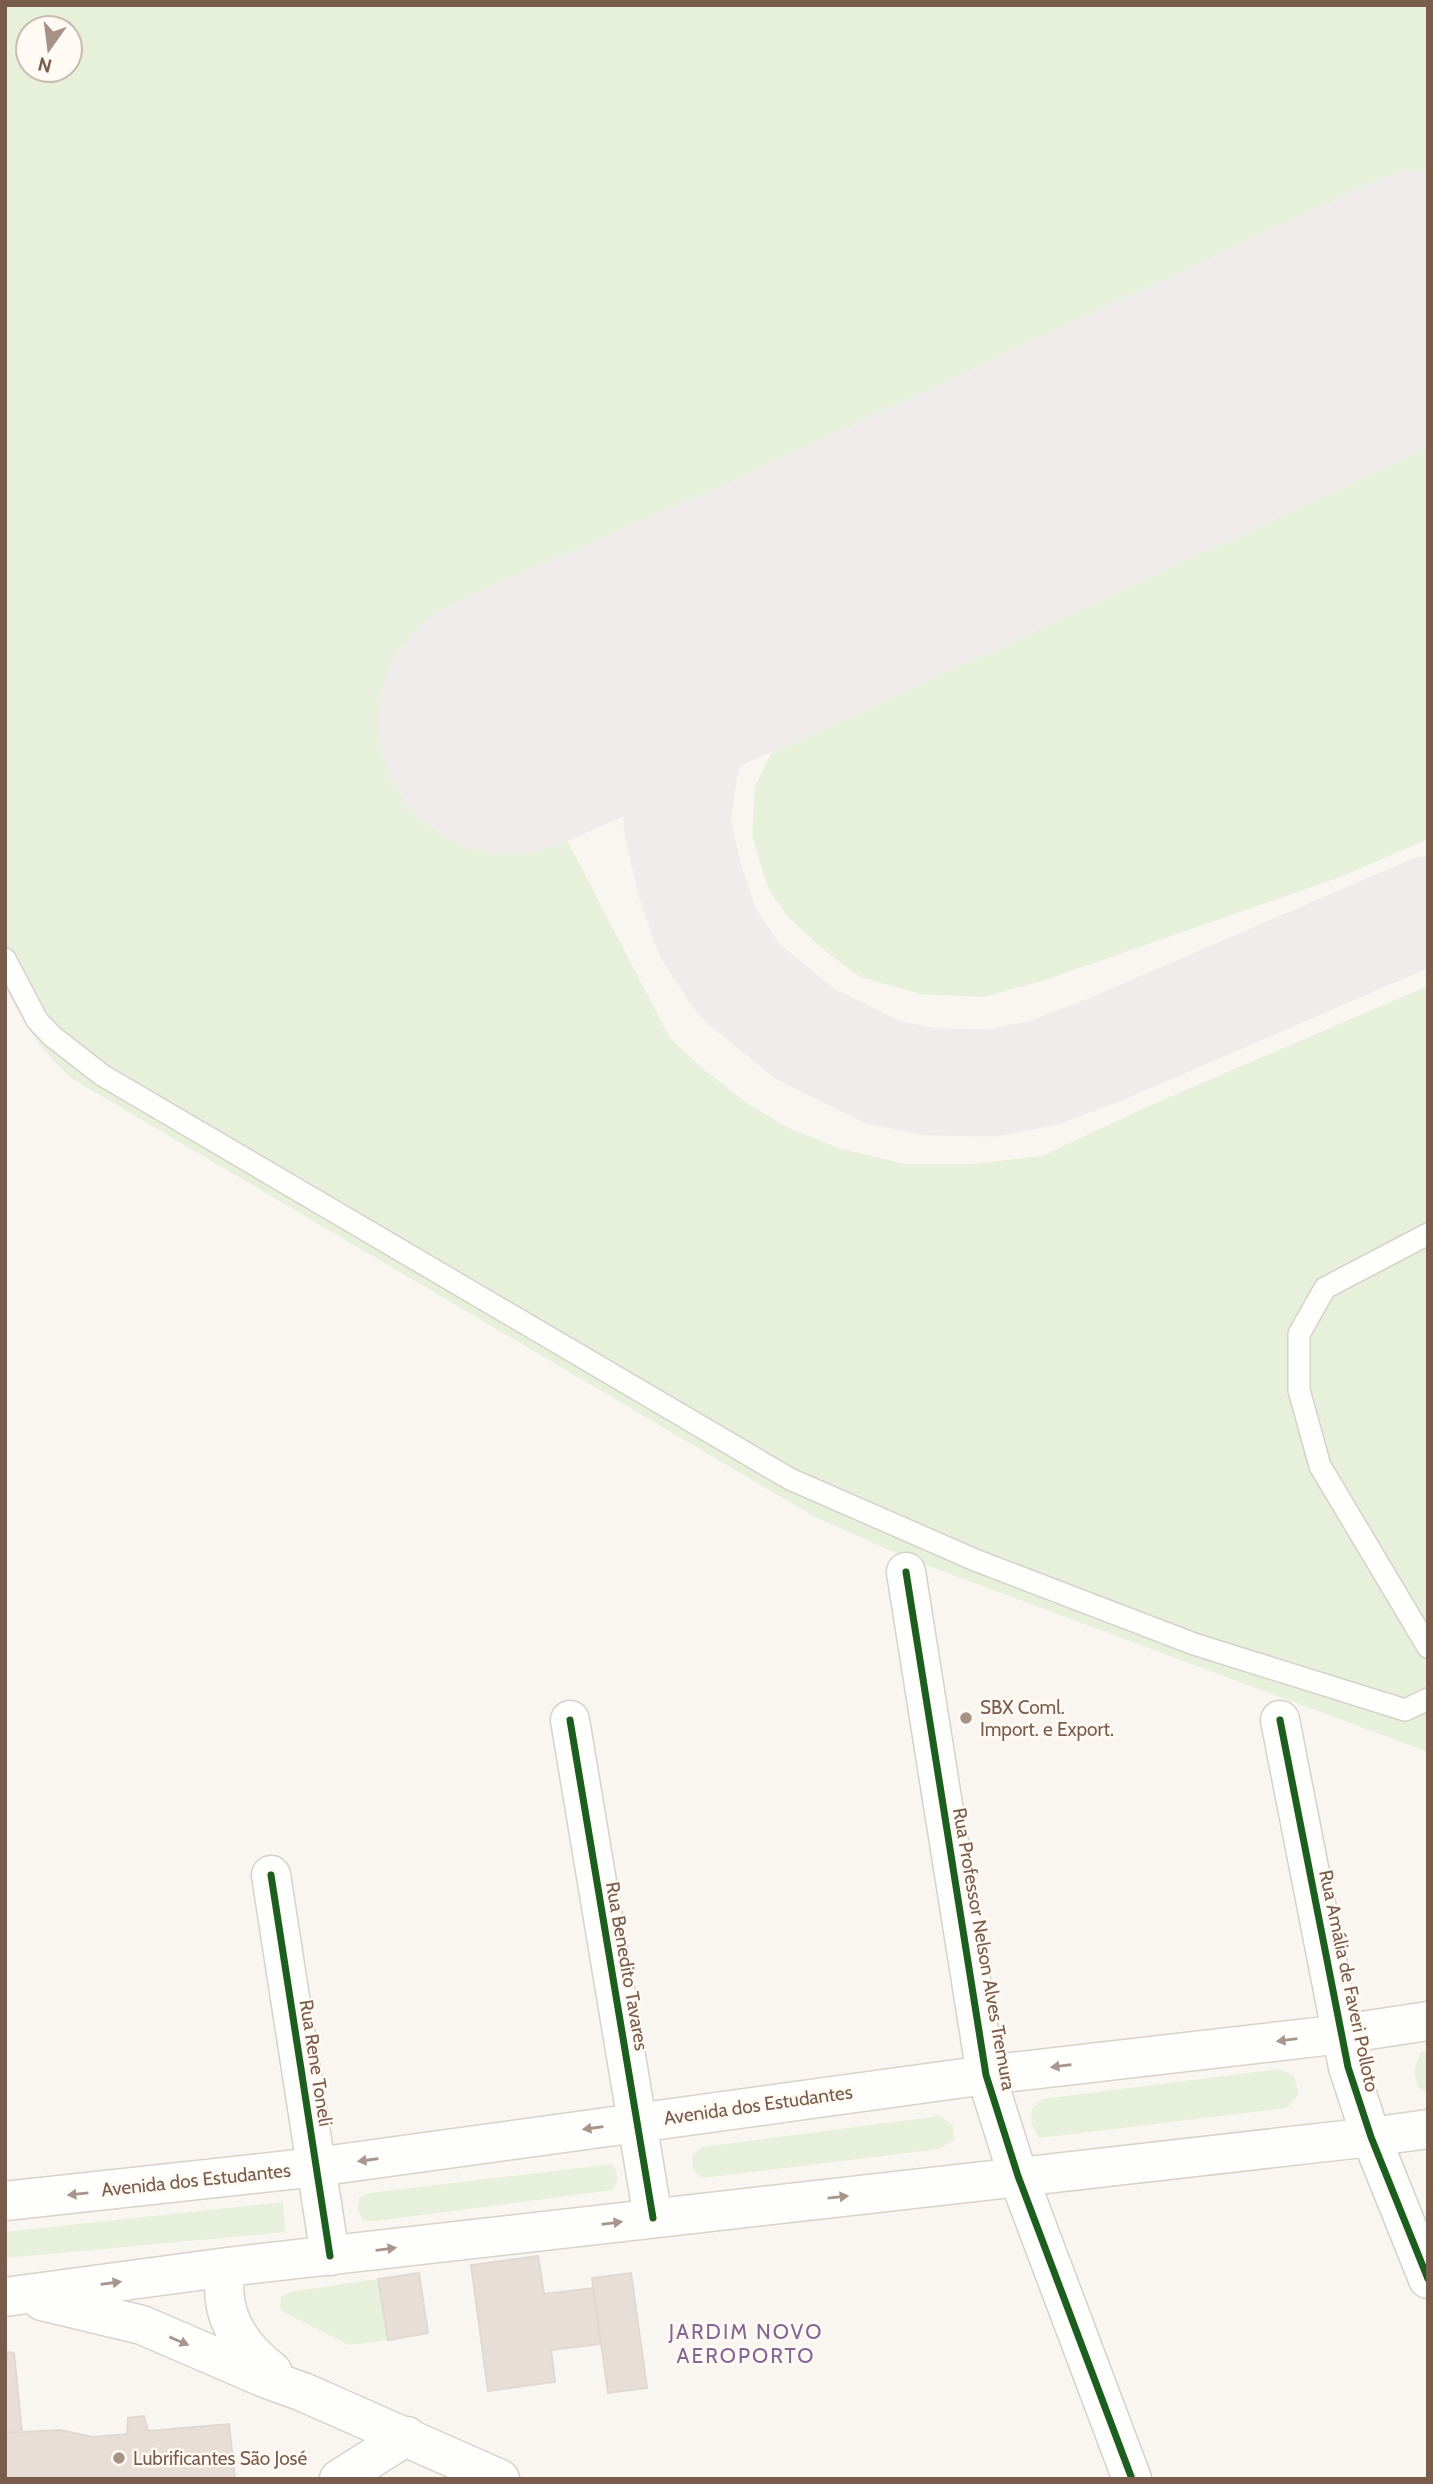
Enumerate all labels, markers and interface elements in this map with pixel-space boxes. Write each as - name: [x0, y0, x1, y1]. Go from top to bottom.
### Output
- north arrow: [14, 14, 84, 84]
- text: N: [36, 52, 54, 78]
- place label: SBX Coml. Import. e Export.: [980, 1696, 1114, 1741]
- marker: SBX Coml. Import. e Export.: [958, 1710, 974, 1726]
- street label: Rua Professor Nelson Alves Tremura: [948, 1806, 1020, 2092]
- street label: Rua Amália de Faveri Polloto: [1314, 1868, 1384, 2094]
- street label: Rua Benedito Tavares: [601, 1880, 653, 2052]
- street label: Rua Rene Toneli: [295, 1998, 337, 2128]
- one-way arrow: [1276, 2034, 1298, 2045]
- one-way arrow: [1050, 2060, 1072, 2071]
- street label: Avenida dos Estudantes: [662, 2080, 854, 2130]
- one-way arrow: [582, 2123, 604, 2134]
- one-way arrow: [357, 2155, 379, 2166]
- street label: Avenida dos Estudantes: [100, 2159, 292, 2201]
- one-way arrow: [66, 2188, 88, 2199]
- one-way arrow: [827, 2191, 849, 2202]
- one-way arrow: [601, 2217, 623, 2228]
- one-way arrow: [375, 2244, 397, 2255]
- one-way arrow: [101, 2277, 123, 2288]
- district label: JARDIM NOVO AEROPORTO: [668, 2319, 823, 2368]
- one-way arrow: [169, 2335, 190, 2346]
- place label: Lubrificantes São José: [133, 2447, 307, 2470]
- marker: Lubrificantes São José: [111, 2450, 127, 2466]

